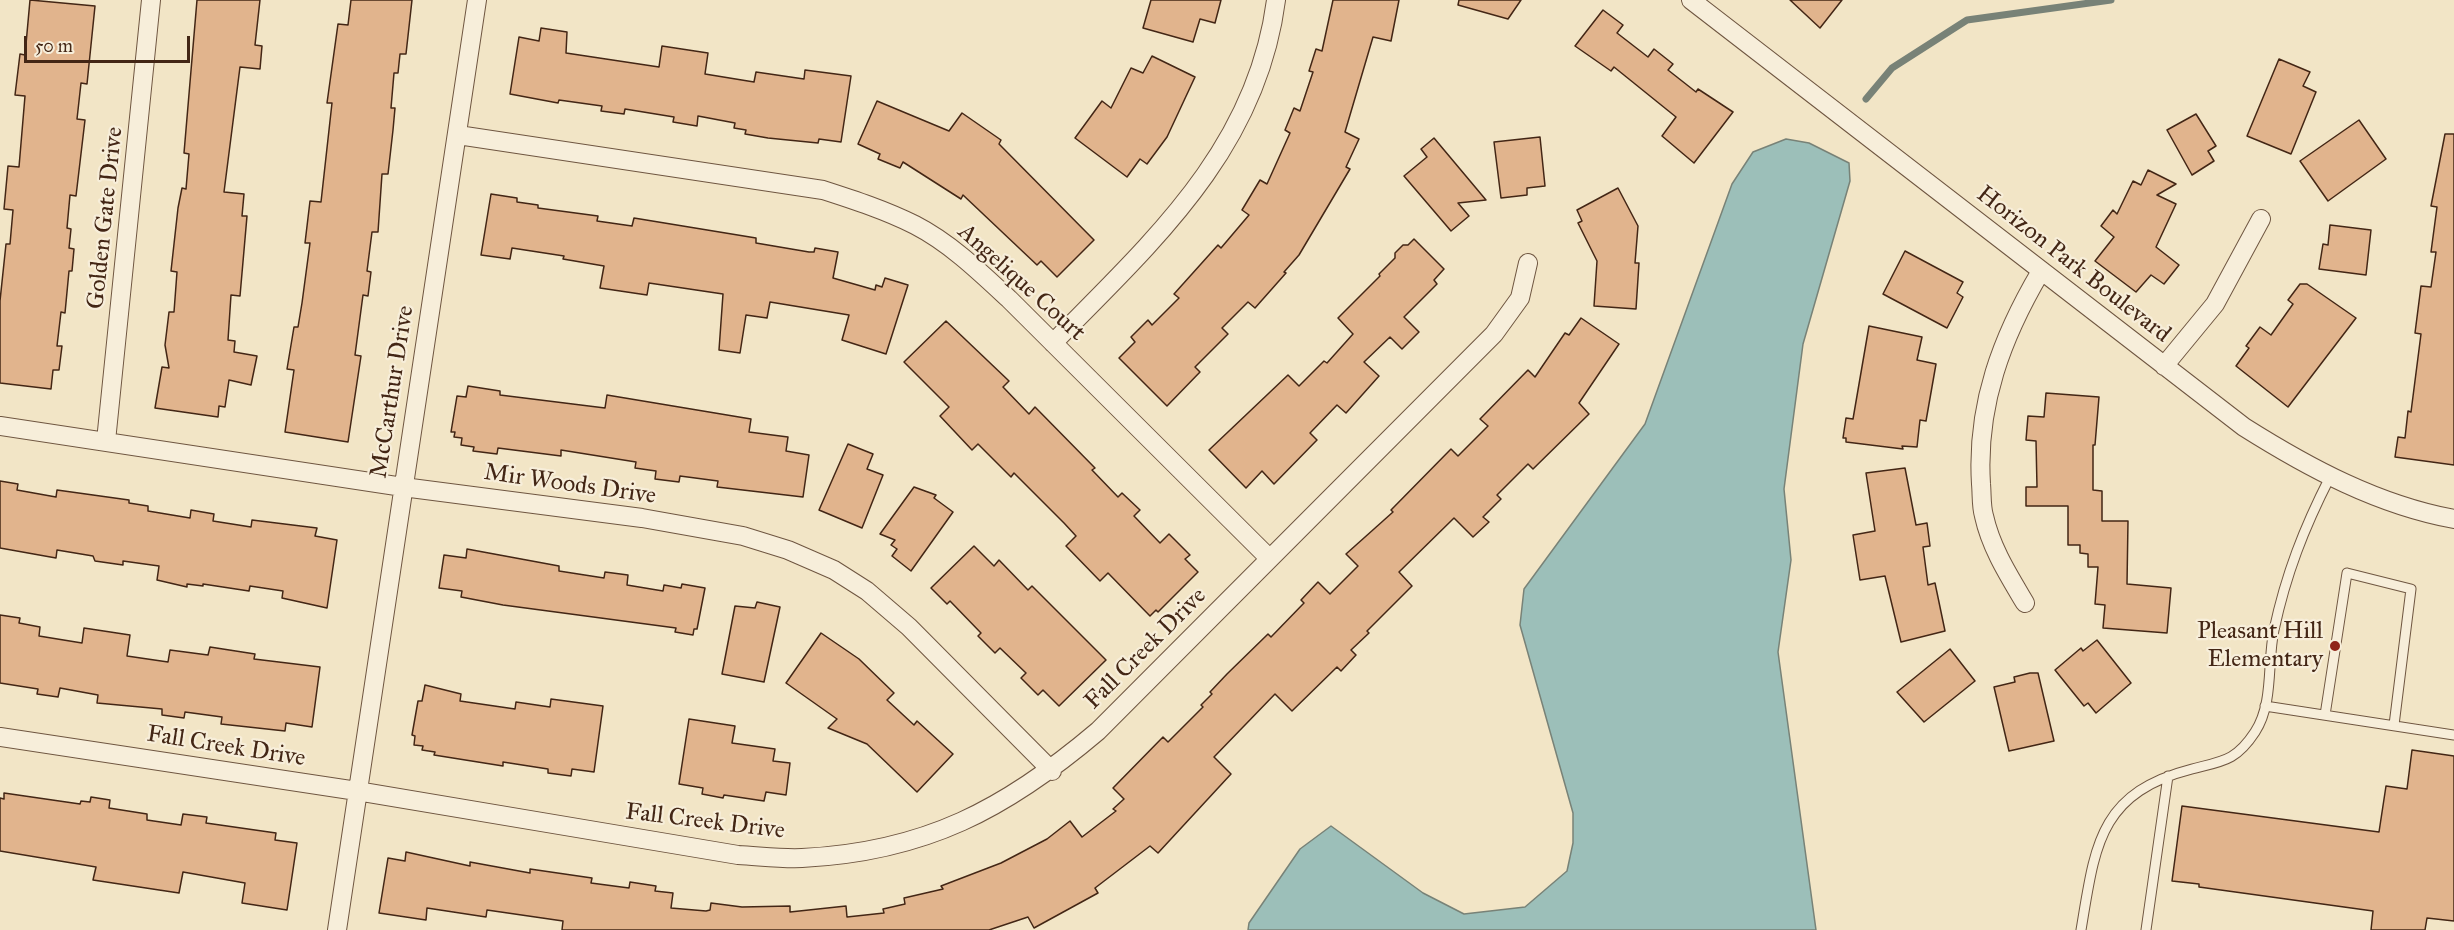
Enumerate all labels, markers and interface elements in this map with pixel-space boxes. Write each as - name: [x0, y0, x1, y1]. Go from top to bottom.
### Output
- scale bar: [27, 24, 194, 62]
- text: 50 m: [35, 35, 73, 57]
- street label: Golden Gate Drive: [82, 125, 130, 311]
- street label: Horizon Park Boulevard: [1970, 180, 2176, 350]
- street label: Angelique Court: [951, 218, 1091, 348]
- street label: McCarthur Drive: [365, 304, 421, 480]
- street label: Mir Woods Drive: [482, 459, 658, 511]
- street label: Fall Creek Drive: [1079, 582, 1213, 716]
- place label: Pleasant Hill Elementary: [2197, 618, 2323, 674]
- marker: Pleasant Hill Elementary: [2328, 639, 2342, 653]
- street label: Fall Creek Drive: [145, 720, 307, 774]
- street label: Fall Creek Drive: [624, 798, 786, 846]

